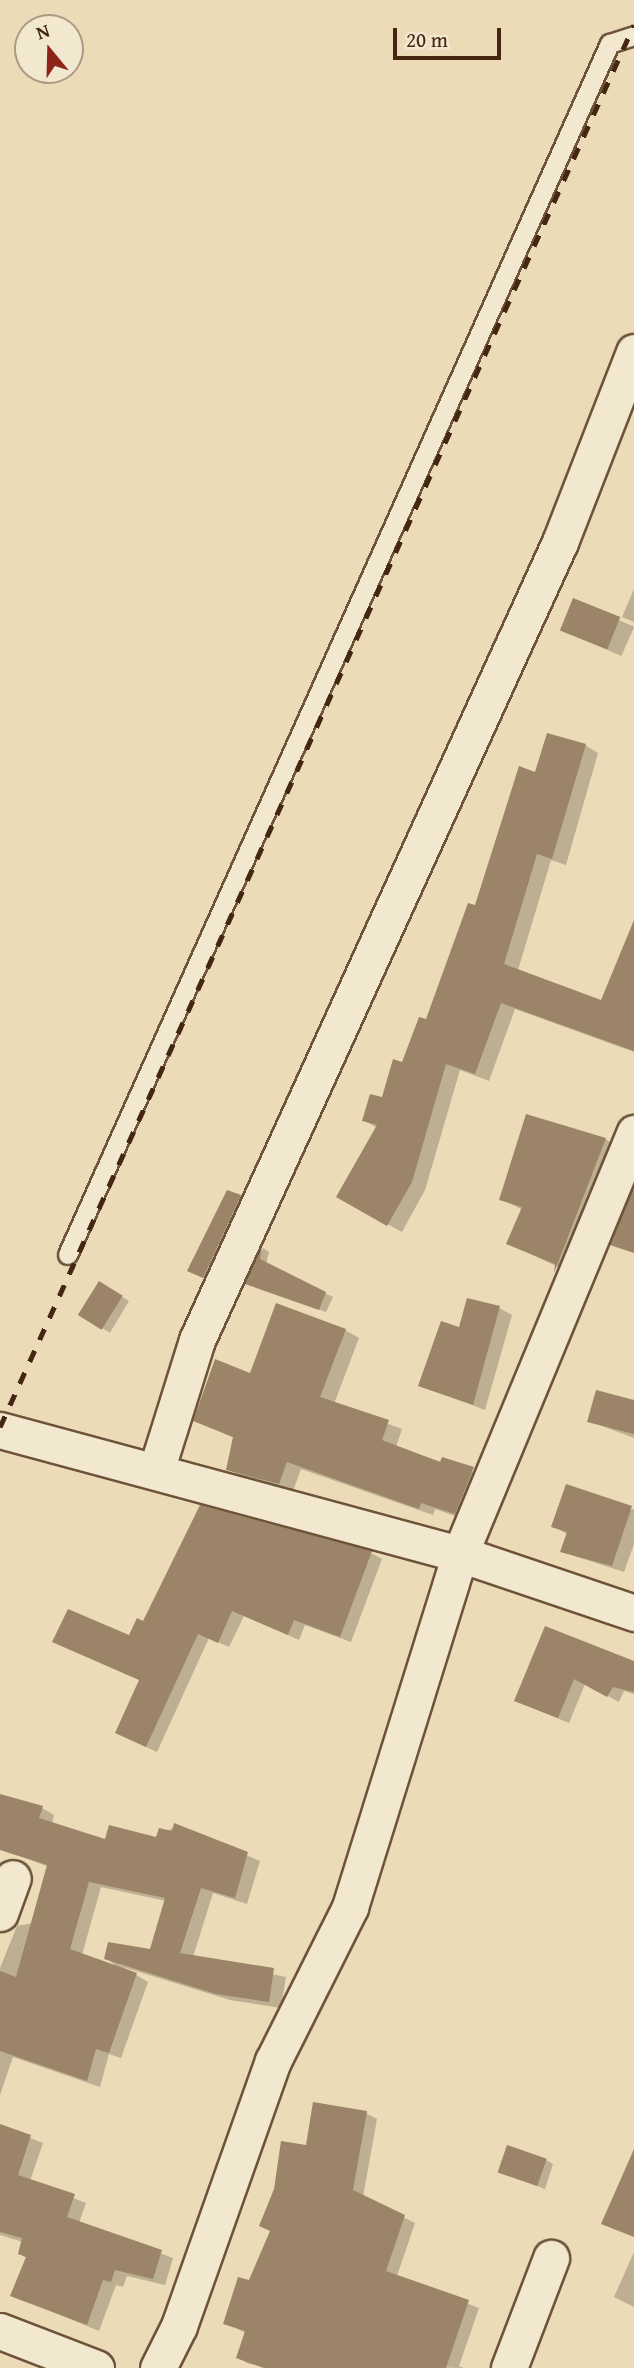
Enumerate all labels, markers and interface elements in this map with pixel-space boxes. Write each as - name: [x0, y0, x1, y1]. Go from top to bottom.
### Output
- north arrow: [14, 14, 84, 84]
- scale bar: [396, 14, 504, 58]
- text: N: [32, 16, 53, 46]
- text: 20 m: [406, 24, 448, 55]

